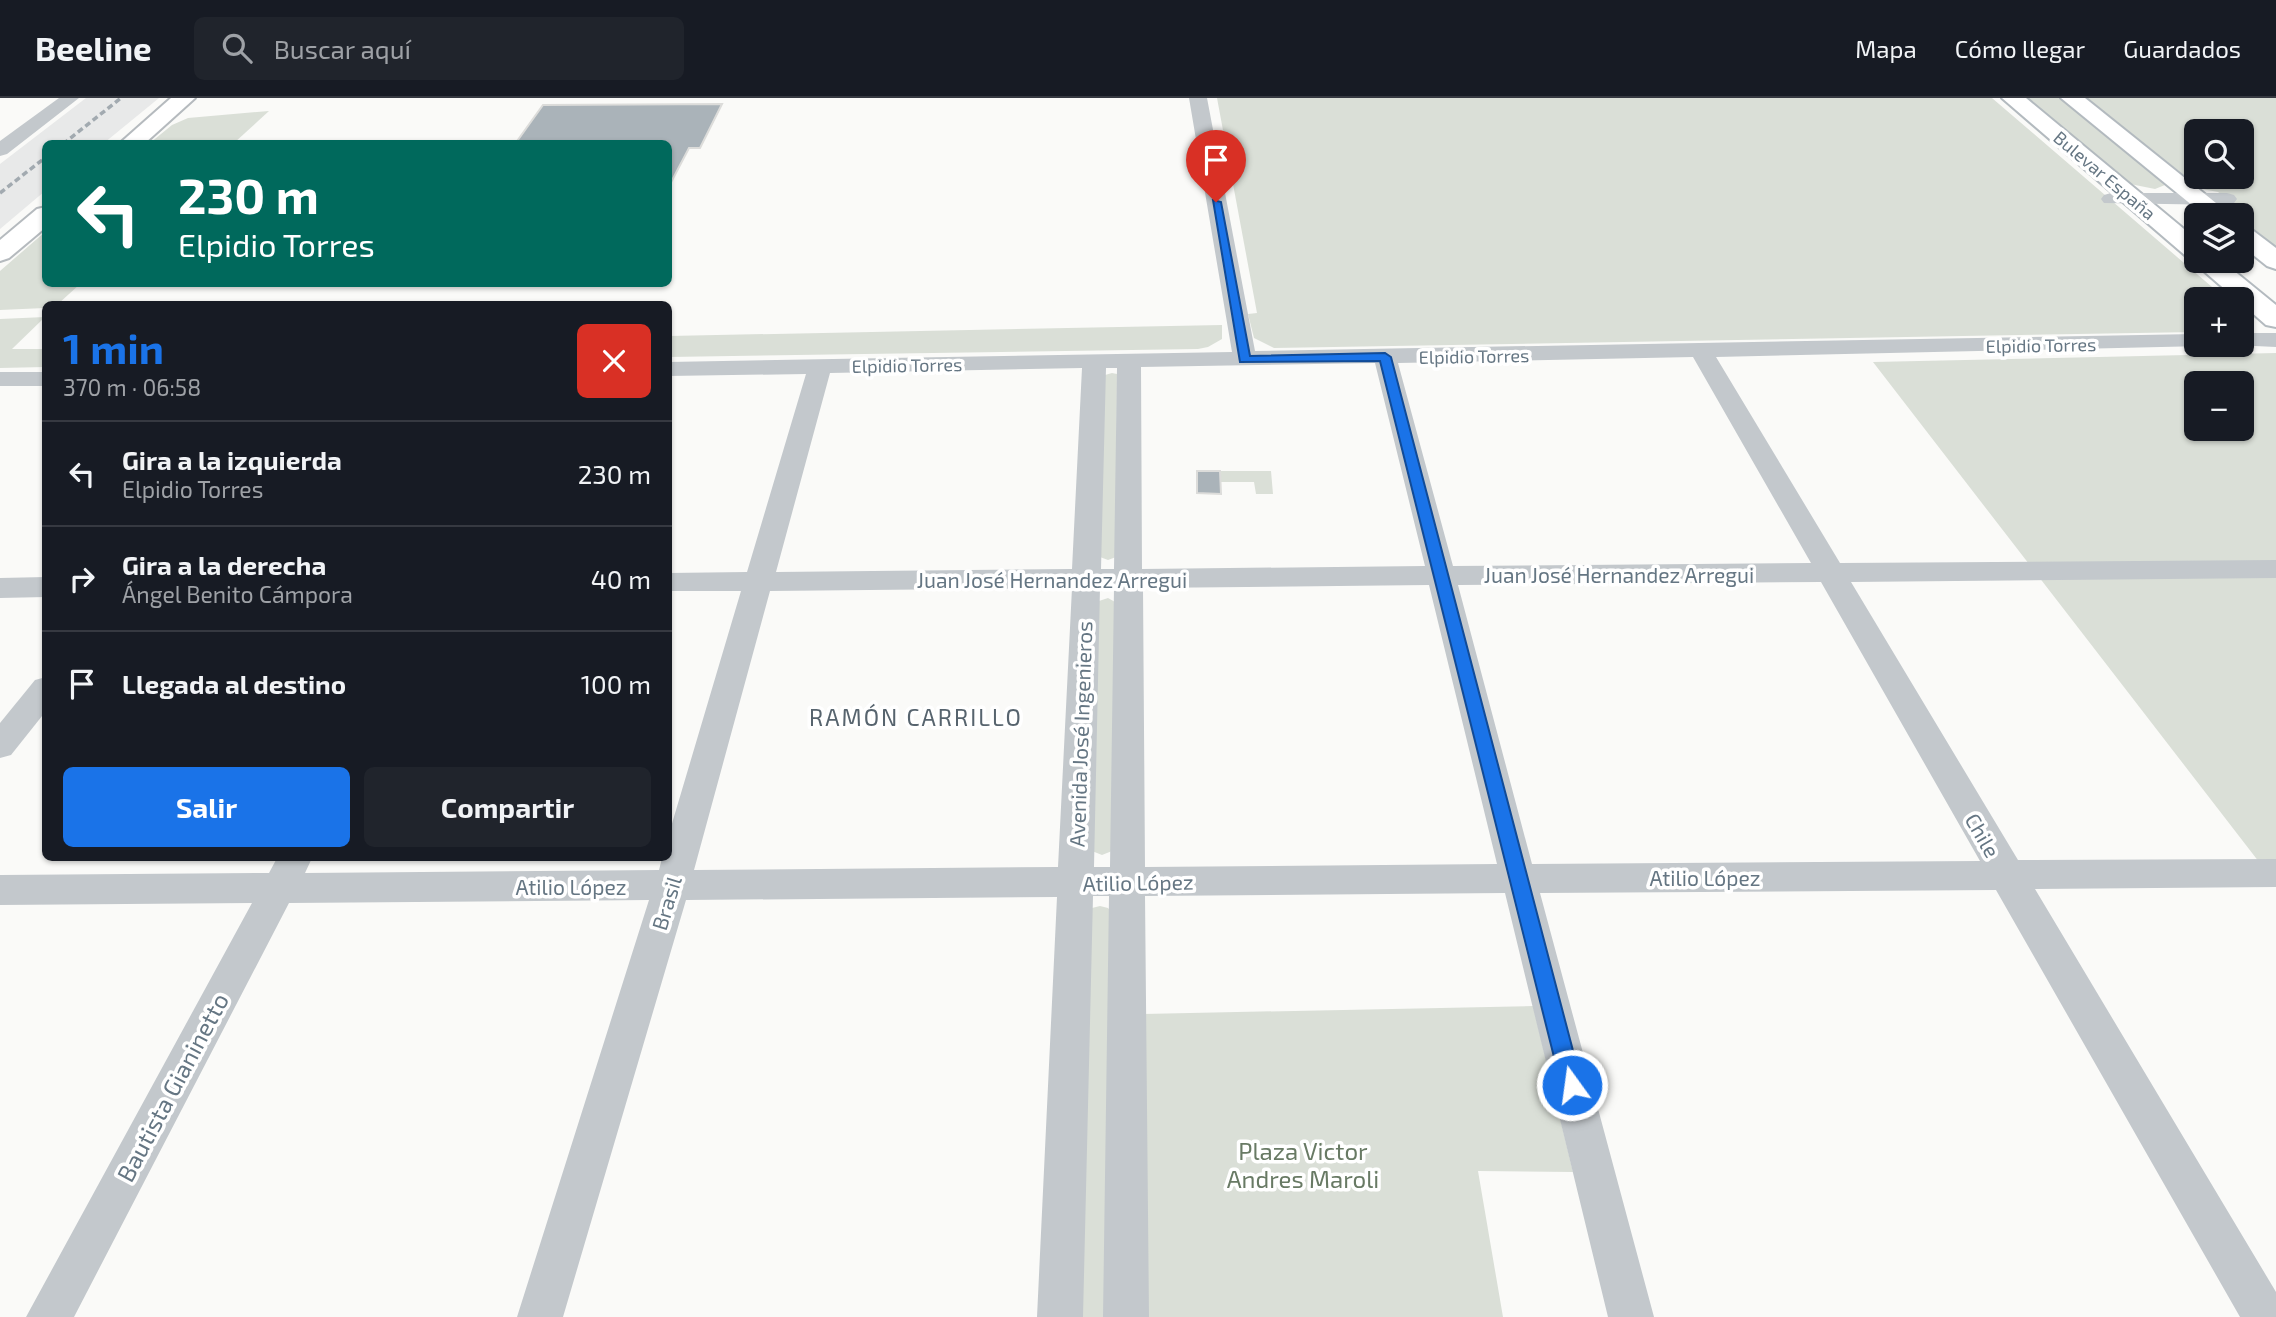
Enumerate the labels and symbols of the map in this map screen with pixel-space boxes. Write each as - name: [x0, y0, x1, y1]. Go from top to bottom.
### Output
- street label: Bulevar España: [2049, 126, 2161, 224]
- pin: [1186, 130, 1246, 202]
- street label: Elpidio Torres: [1986, 333, 2096, 357]
- street label: Elpidio Torres: [1419, 344, 1529, 368]
- street label: Elpidio Torres: [852, 353, 962, 377]
- street label: Juan José Hernandez Arregui: [1484, 562, 1754, 587]
- street label: Juan José Hernandez Arregui: [917, 567, 1187, 592]
- street label: Avenida José Ingenieros: [1064, 621, 1096, 847]
- district label: RAMÓN CARRILLO: [809, 703, 1023, 731]
- street label: Chile: [1960, 808, 2006, 862]
- street label: Atilio López: [1650, 865, 1760, 890]
- street label: Atilio López: [1082, 869, 1194, 895]
- street label: Brasil: [646, 872, 686, 933]
- street label: Atilio López: [516, 874, 626, 899]
- street label: Bautista Gianinetto: [110, 988, 234, 1186]
- position arrow: [1535, 1048, 1609, 1122]
- park label: Plaza Victor Andres Maroli: [1227, 1136, 1379, 1193]

